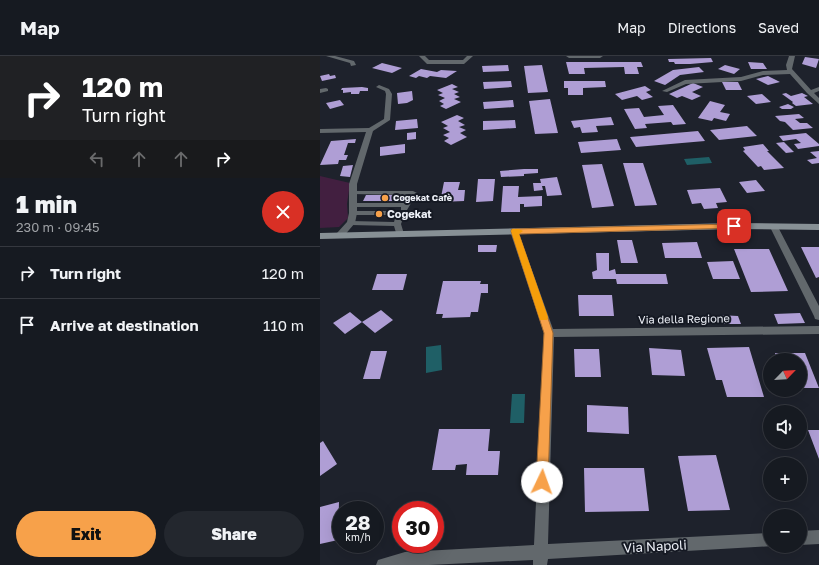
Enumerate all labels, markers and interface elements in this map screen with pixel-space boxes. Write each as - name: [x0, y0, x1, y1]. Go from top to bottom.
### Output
- text: Map: [20, 16, 60, 39]
- text: Map: [617, 19, 646, 36]
- text: Directions: [668, 19, 736, 36]
- text: Saved: [758, 19, 799, 36]
- text: 120 m: [82, 70, 163, 103]
- icon: right: [16, 72, 68, 124]
- text: Turn right: [82, 104, 166, 126]
- icon: left: [86, 148, 108, 170]
- icon: ahead: [128, 148, 150, 170]
- icon: ahead: [170, 148, 192, 170]
- icon: right: [212, 148, 234, 170]
- text: 1 min: [16, 189, 77, 218]
- button: close: [262, 191, 304, 233]
- place label: Cogekat Cafè: [393, 192, 453, 203]
- marker: Cogekat Cafè: [380, 193, 390, 203]
- place label: Cogekat: [387, 207, 432, 220]
- marker: Cogekat: [374, 209, 384, 219]
- pin: [717, 209, 751, 243]
- icon: arrive: [723, 215, 745, 237]
- text: 230 m · 09:45: [16, 219, 100, 235]
- icon: right: [16, 262, 38, 284]
- text: Turn right: [50, 264, 121, 282]
- text: 120 m: [262, 264, 304, 282]
- street label: Via della Regione: [638, 311, 730, 326]
- icon: arrive: [16, 314, 38, 336]
- text: Arrive at destination: [50, 316, 199, 334]
- text: 110 m: [263, 316, 304, 334]
- north arrow: [763, 353, 807, 397]
- map controls: [763, 353, 807, 553]
- button: sound: [763, 405, 807, 449]
- button: +: [763, 457, 807, 501]
- position arrow: [521, 461, 563, 503]
- speed limit sign: 30: [392, 501, 444, 553]
- button: −: [763, 509, 807, 553]
- text: 28: [345, 510, 370, 534]
- button: Exit: [16, 511, 156, 557]
- button: Share: [164, 511, 304, 557]
- text: km/h: [345, 531, 371, 543]
- street label: Via Napoli: [623, 536, 687, 556]

